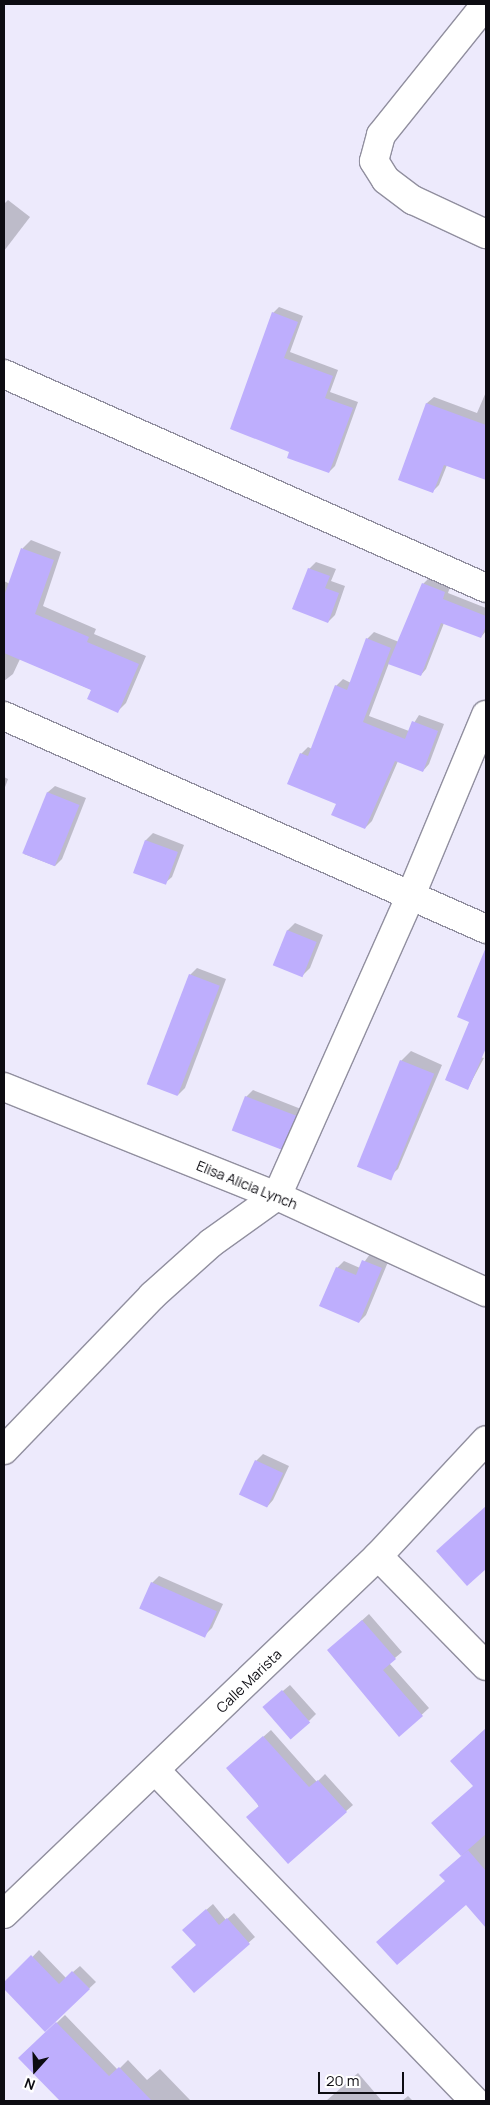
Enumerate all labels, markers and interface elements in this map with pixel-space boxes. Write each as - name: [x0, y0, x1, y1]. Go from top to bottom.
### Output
- street label: Elisa Alicia Lynch: [194, 1157, 300, 1213]
- street label: Calle Marista: [213, 1646, 285, 1716]
- north arrow: [10, 2045, 60, 2095]
- scale bar: [320, 2062, 406, 2094]
- text: 20 m: [326, 2070, 359, 2091]
- text: N: [22, 2074, 38, 2095]

